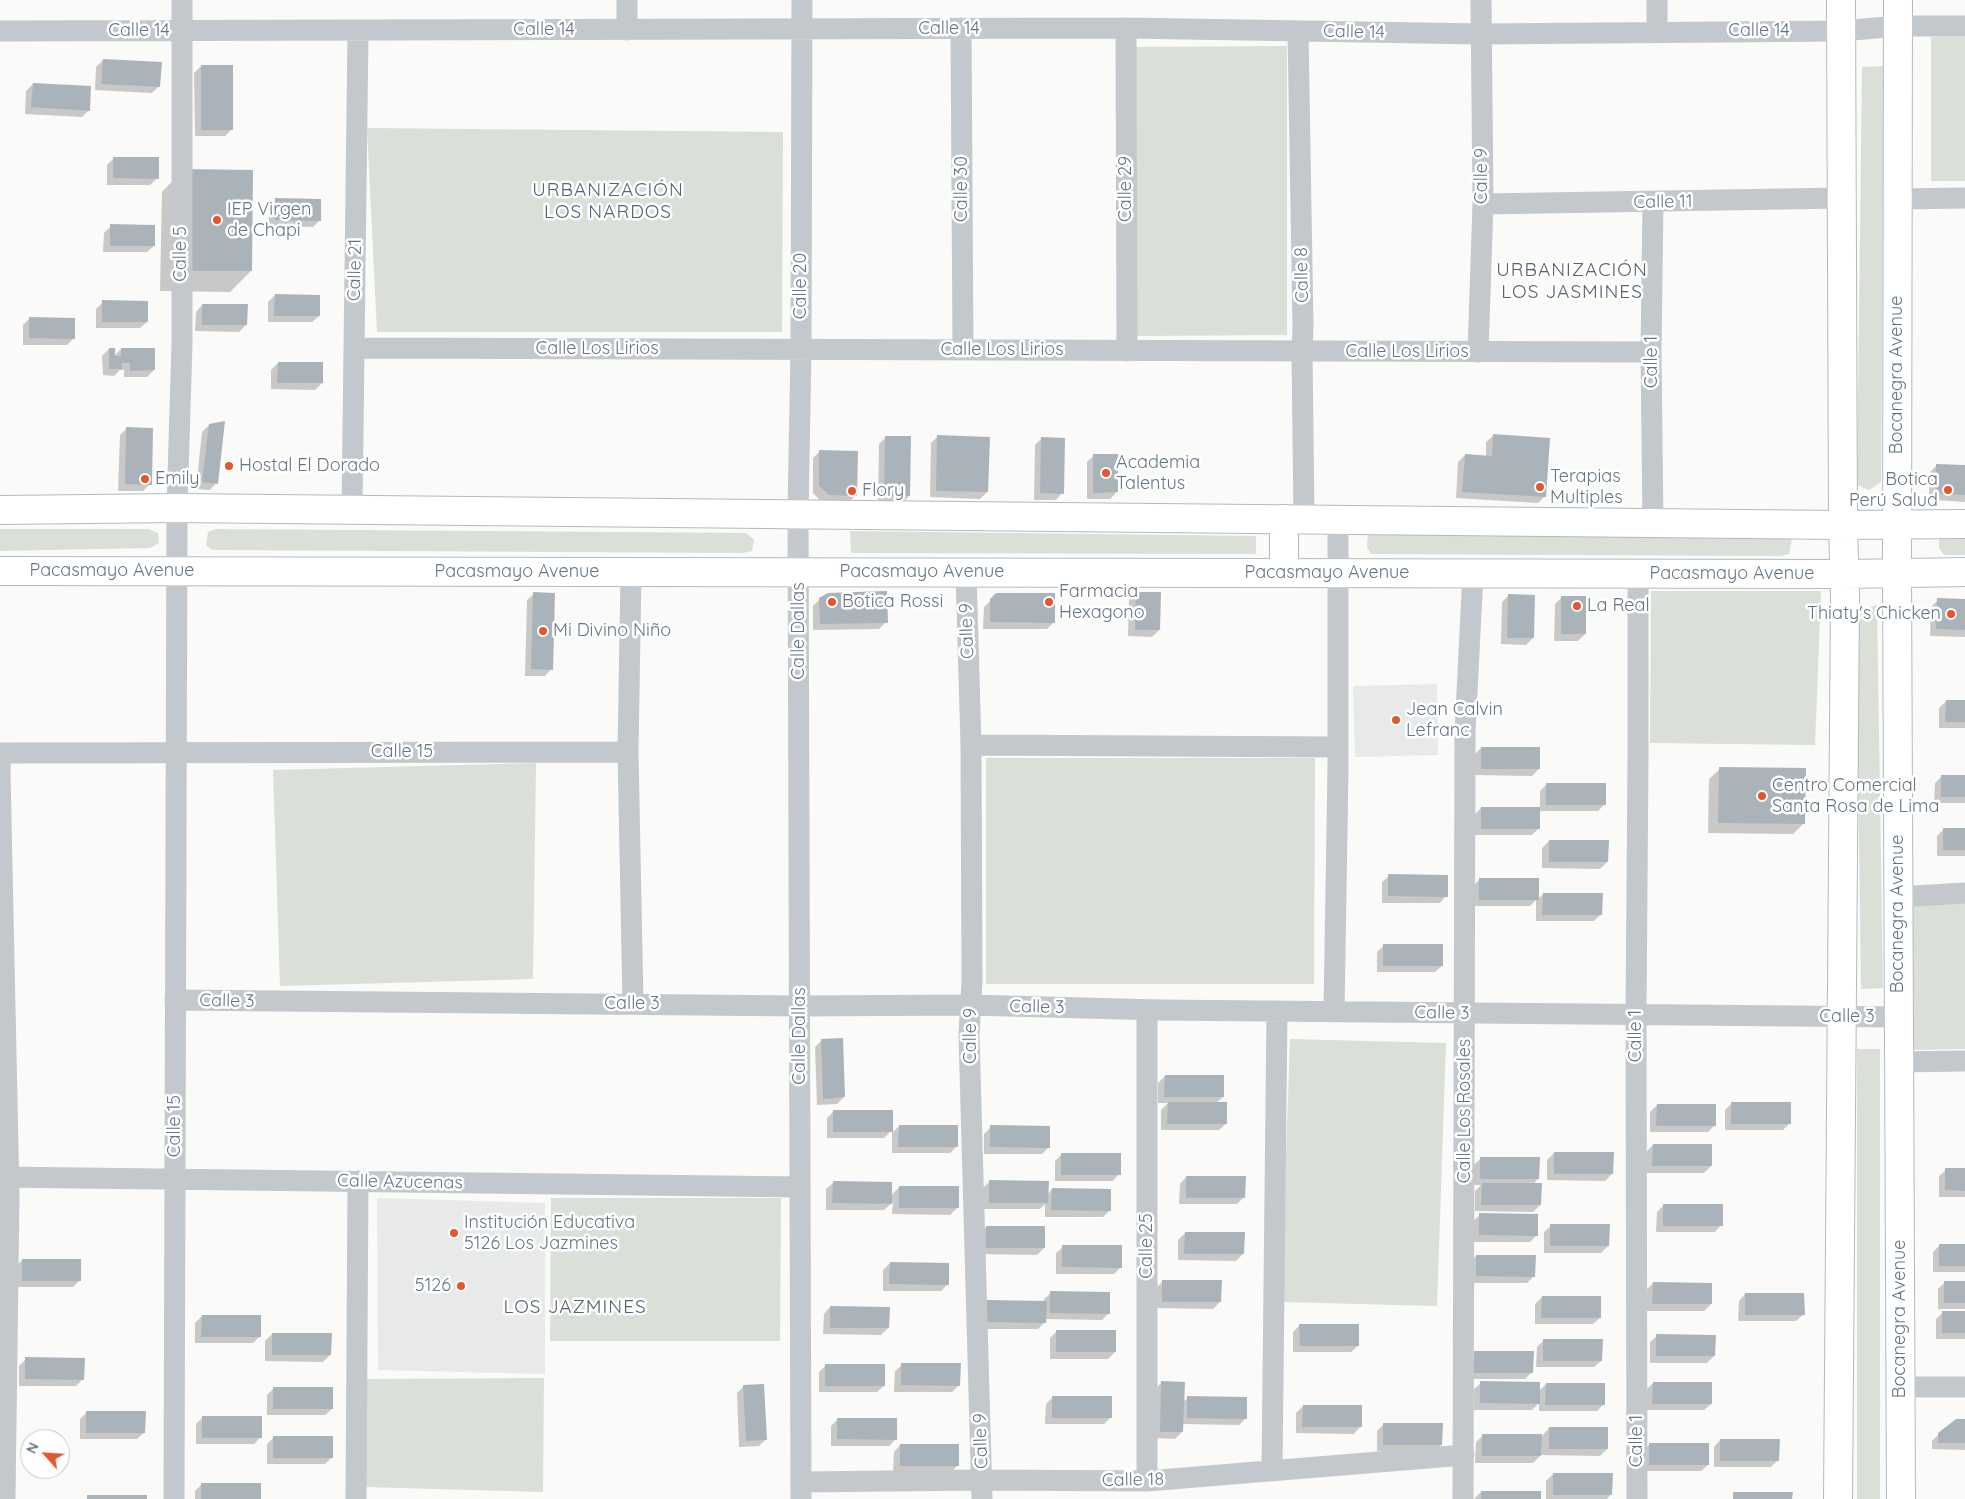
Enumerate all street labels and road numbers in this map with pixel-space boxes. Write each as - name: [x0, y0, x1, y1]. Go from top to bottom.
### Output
- street label: Calle 14: [918, 18, 980, 40]
- street label: Calle 14: [513, 19, 575, 41]
- street label: Calle 14: [108, 20, 170, 42]
- street label: Calle 14: [1728, 20, 1790, 42]
- street label: Calle 14: [1323, 21, 1385, 43]
- street label: Calle 9: [1471, 148, 1493, 204]
- street label: Calle 30: [951, 156, 973, 222]
- street label: Calle 29: [1115, 156, 1137, 222]
- street label: Calle 11: [1633, 191, 1693, 213]
- street label: Calle 5: [170, 226, 192, 282]
- street label: Calle 21: [344, 239, 366, 301]
- street label: Calle 8: [1291, 247, 1313, 303]
- street label: Calle 20: [790, 253, 812, 319]
- street label: Bocanegra Avenue: [1886, 296, 1908, 454]
- street label: Calle 1: [1641, 336, 1663, 388]
- street label: Calle Los Lirios: [535, 338, 659, 360]
- street label: Calle Los Lirios: [940, 339, 1064, 361]
- street label: Calle Los Lirios: [1345, 341, 1469, 363]
- street label: Pacasmayo Avenue: [29, 560, 195, 582]
- street label: Pacasmayo Avenue: [434, 561, 600, 583]
- street label: Pacasmayo Avenue: [839, 561, 1005, 583]
- street label: Pacasmayo Avenue: [1244, 562, 1410, 584]
- street label: Pacasmayo Avenue: [1649, 563, 1815, 585]
- street label: Calle Dallas: [788, 582, 810, 680]
- street label: Calle 9: [955, 603, 979, 659]
- street label: Calle 15: [371, 741, 433, 763]
- street label: Bocanegra Avenue: [1887, 835, 1909, 993]
- street label: Calle Dallas: [789, 987, 811, 1085]
- street label: Calle 3: [199, 990, 255, 1012]
- street label: Calle 3: [604, 993, 660, 1015]
- street label: Calle 3: [1009, 996, 1065, 1018]
- street label: Calle 3: [1414, 1002, 1470, 1024]
- street label: Calle 3: [1819, 1006, 1875, 1028]
- street label: Calle 9: [960, 1008, 982, 1064]
- street label: Calle 1: [1625, 1010, 1647, 1062]
- street label: Calle Los Rosales: [1454, 1039, 1476, 1183]
- street label: Calle 15: [164, 1095, 186, 1157]
- street label: Calle Azucenas: [337, 1170, 463, 1194]
- street label: Calle 25: [1136, 1213, 1158, 1279]
- street label: Bocanegra Avenue: [1889, 1240, 1911, 1398]
- street label: Calle 9: [969, 1413, 993, 1469]
- street label: Calle 1: [1626, 1415, 1648, 1467]
- street label: Calle 18: [1102, 1469, 1164, 1491]

